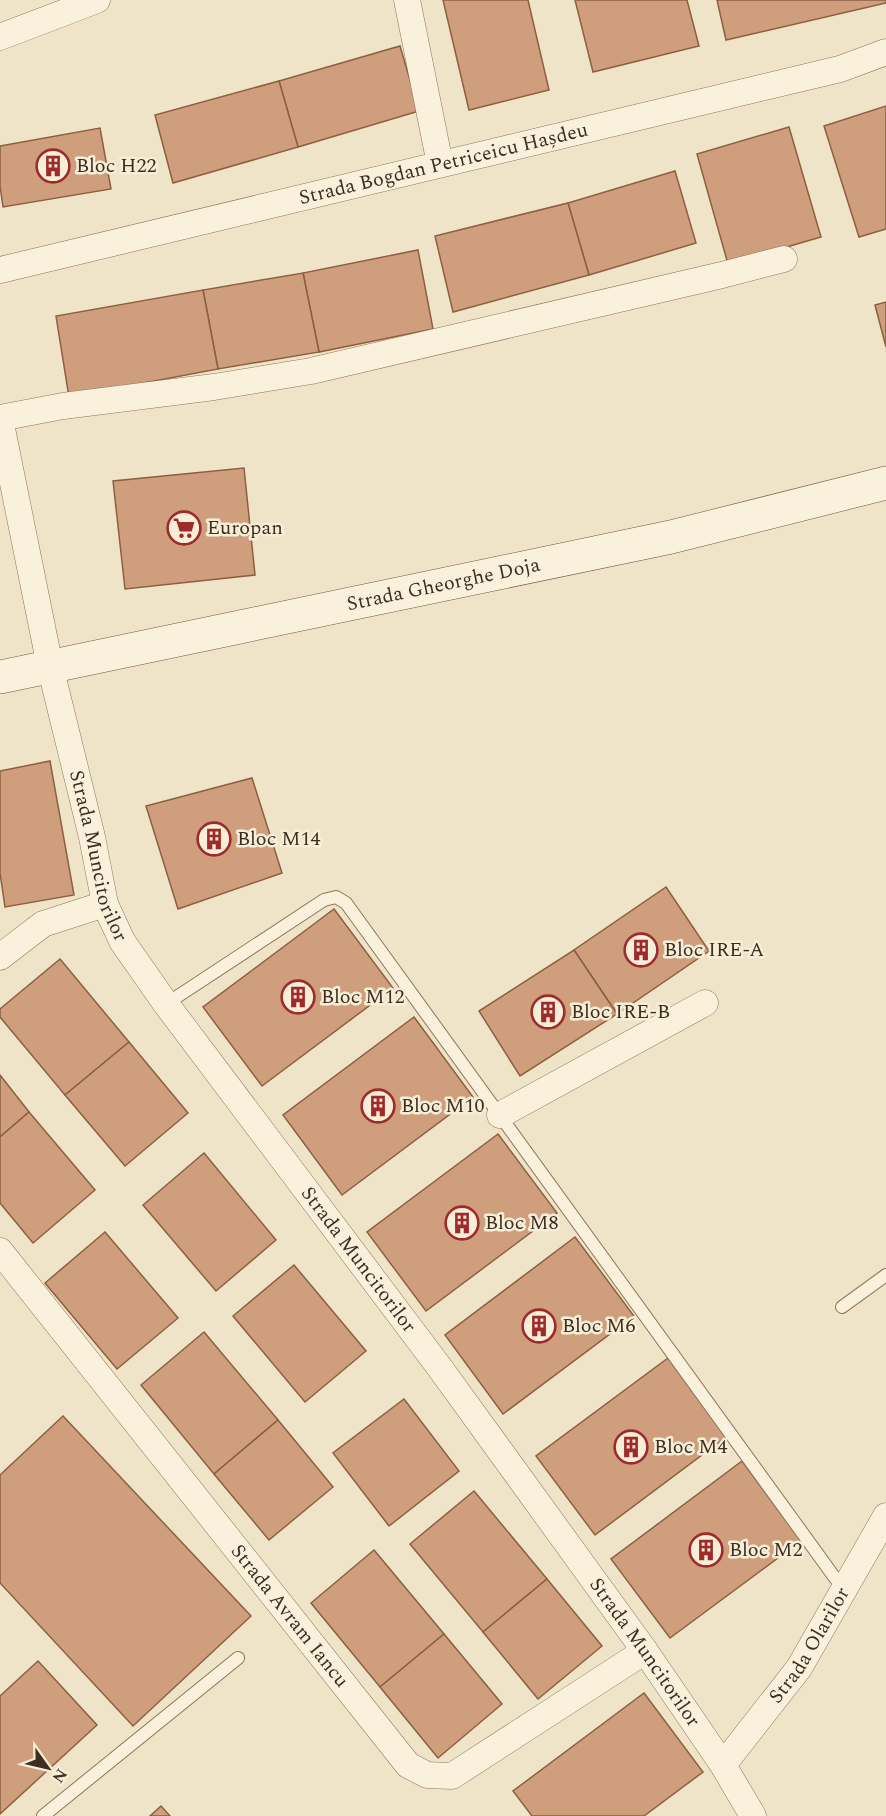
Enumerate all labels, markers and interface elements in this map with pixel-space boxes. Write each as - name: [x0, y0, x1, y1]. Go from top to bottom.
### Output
- street label: Strada Bogdan Petriceicu Hașdeu: [296, 115, 591, 213]
- building icon: Bloc H22: [35, 148, 71, 184]
- place label: Bloc H22: [76, 151, 157, 181]
- supermarket icon: Europan: [166, 510, 202, 546]
- place label: Europan: [207, 513, 283, 543]
- street label: Strada Gheorghe Doja: [344, 550, 543, 619]
- street label: Strada Muncitorilor: [61, 767, 135, 947]
- building icon: Bloc M14: [196, 821, 232, 857]
- place label: Bloc M14: [237, 824, 321, 854]
- building icon: Bloc IRE-A: [623, 932, 659, 968]
- place label: Bloc IRE-A: [664, 935, 764, 965]
- building icon: Bloc M12: [280, 979, 316, 1015]
- place label: Bloc M12: [321, 982, 405, 1012]
- building icon: Bloc IRE-B: [530, 994, 566, 1030]
- place label: Bloc IRE-B: [571, 997, 670, 1027]
- building icon: Bloc M10: [360, 1088, 396, 1124]
- place label: Bloc M10: [401, 1091, 485, 1121]
- street label: Strada Muncitorilor: [293, 1180, 424, 1339]
- building icon: Bloc M8: [444, 1205, 480, 1241]
- place label: Bloc M8: [485, 1208, 559, 1238]
- building icon: Bloc M6: [521, 1308, 557, 1344]
- place label: Bloc M6: [562, 1311, 636, 1341]
- building icon: Bloc M4: [613, 1429, 649, 1465]
- place label: Bloc M4: [654, 1432, 728, 1462]
- building icon: Bloc M2: [688, 1532, 724, 1568]
- place label: Bloc M2: [729, 1535, 803, 1565]
- street label: Strada Avram Iancu: [223, 1538, 356, 1694]
- street label: Strada Muncitorilor: [582, 1571, 708, 1733]
- street label: Strada Olarilor: [762, 1581, 857, 1710]
- north arrow: [18, 1738, 78, 1798]
- text: N: [46, 1764, 73, 1788]

